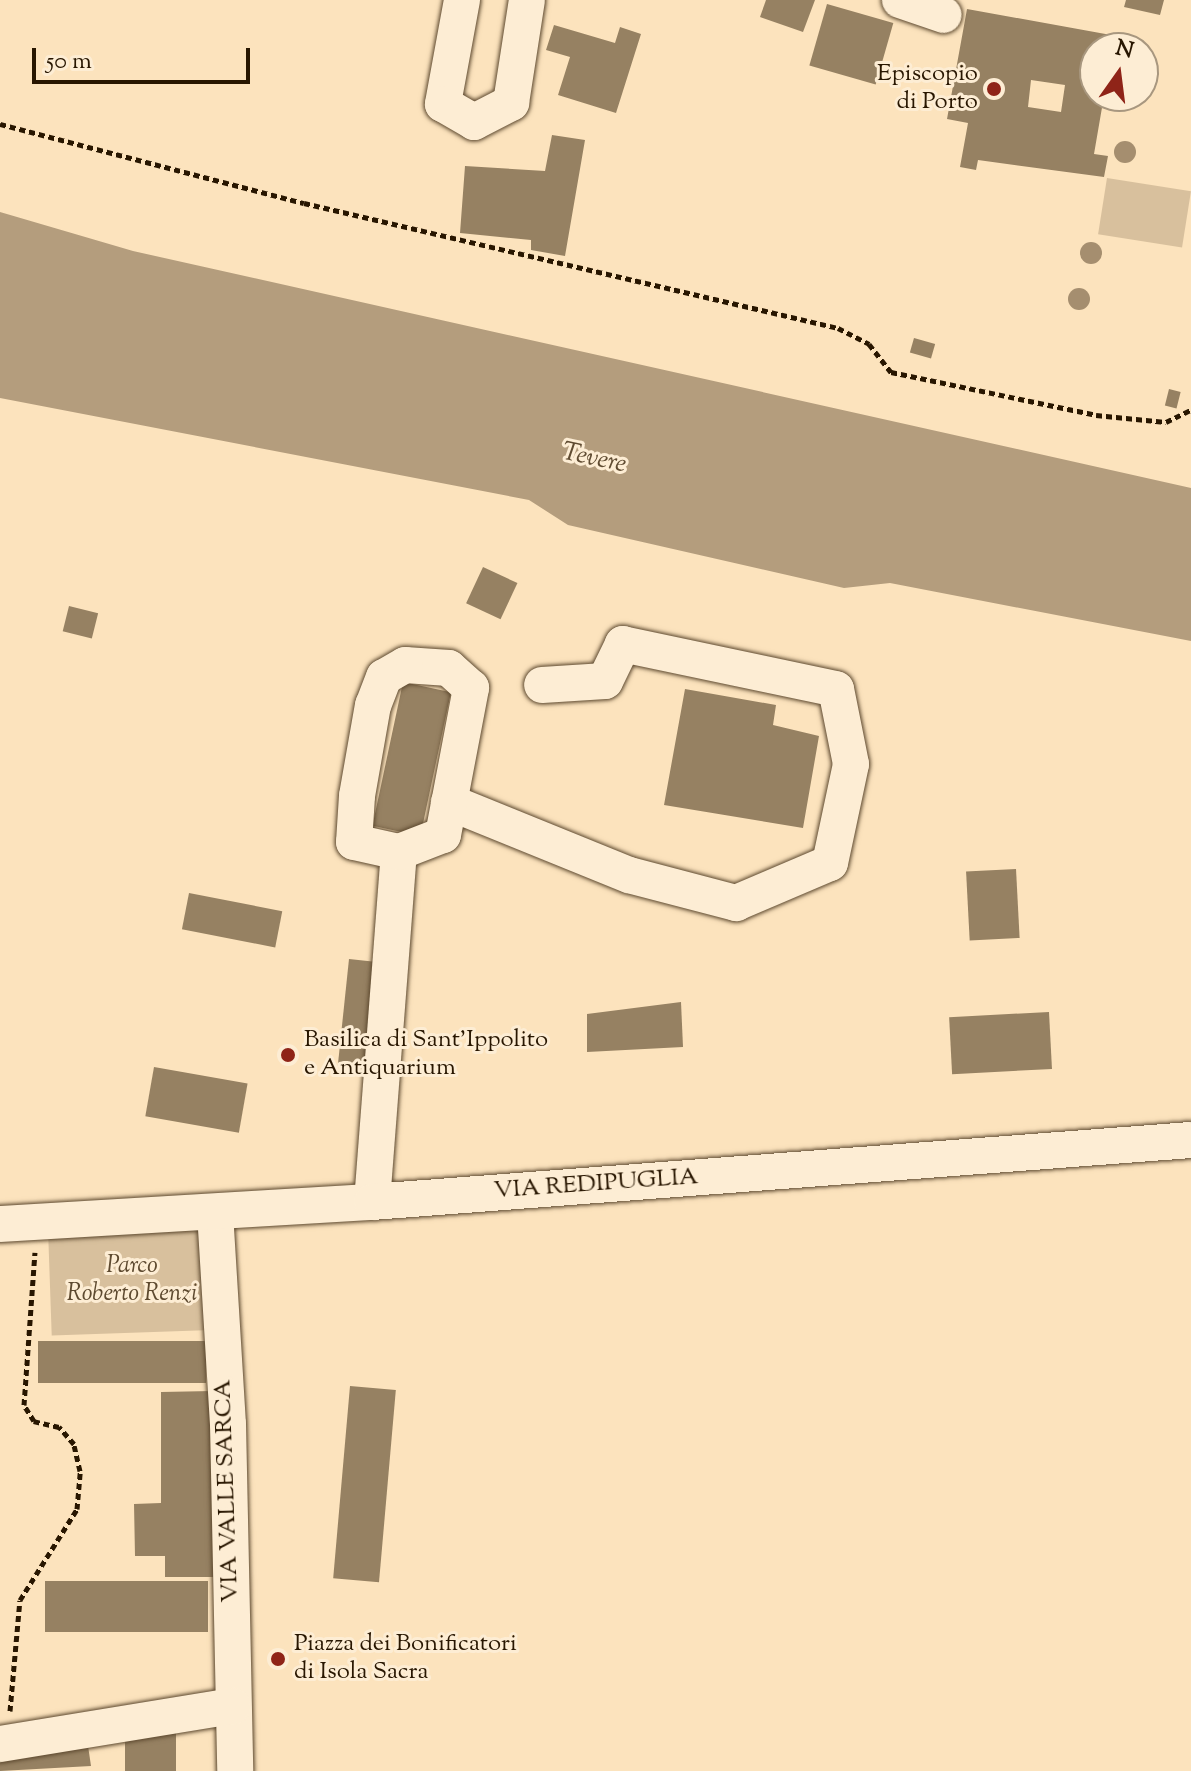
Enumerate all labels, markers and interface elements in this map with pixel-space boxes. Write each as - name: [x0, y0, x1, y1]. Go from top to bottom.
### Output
- scale bar: [36, 32, 254, 82]
- north arrow: [1079, 32, 1159, 112]
- text: N: [1112, 33, 1137, 68]
- text: 50 m: [46, 45, 92, 79]
- place label: Episcopio di Porto: [877, 61, 978, 117]
- marker: Episcopio di Porto: [985, 80, 1003, 98]
- water label: Tevere: [559, 437, 629, 481]
- place label: Basilica di Sant'Ippolito e Antiquarium: [304, 1027, 548, 1083]
- marker: Basilica di Sant'Ippolito e Antiquarium: [279, 1046, 297, 1064]
- street label: VIA REDIPUGLIA: [493, 1163, 699, 1207]
- park label: Parco Roberto Renzi: [67, 1253, 197, 1309]
- street label: VIA VALLE SARCA: [210, 1379, 246, 1603]
- place label: Piazza dei Bonificatori di Isola Sacra: [294, 1631, 517, 1687]
- marker: Piazza dei Bonificatori di Isola Sacra: [269, 1650, 287, 1668]

